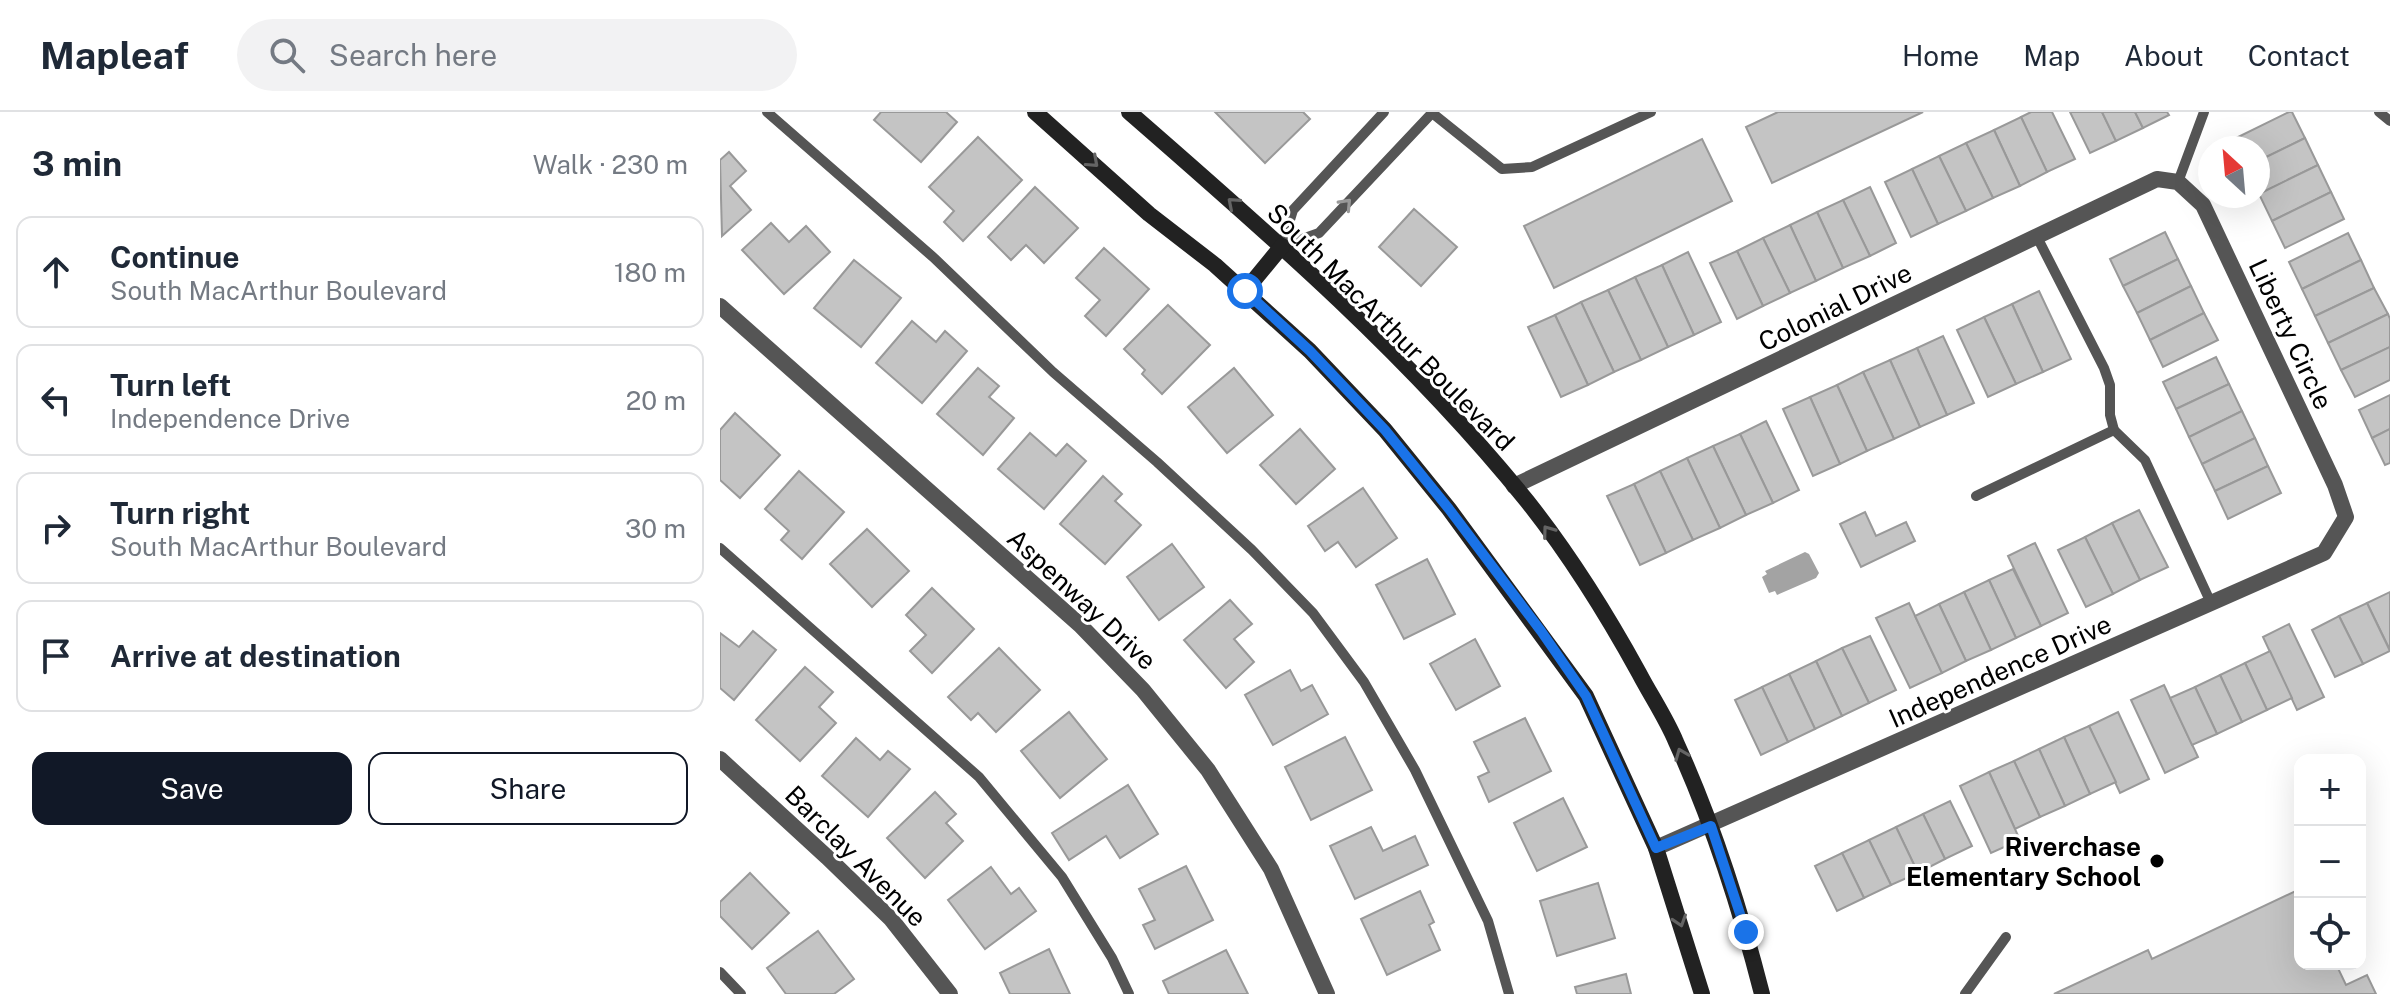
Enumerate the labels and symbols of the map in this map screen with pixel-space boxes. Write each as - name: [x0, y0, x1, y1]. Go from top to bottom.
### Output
- north arrow: [2198, 136, 2270, 208]
- one-way arrow: [1083, 153, 1098, 167]
- street label: South MacArthur Boulevard: [1261, 197, 1521, 457]
- one-way arrow: [1227, 198, 1242, 212]
- one-way arrow: [1336, 199, 1351, 213]
- street label: Liberty Circle: [2243, 254, 2339, 414]
- street label: Colonial Drive: [1753, 257, 1917, 357]
- route start: [1227, 273, 1263, 309]
- street label: Aspenway Drive: [1001, 522, 1163, 676]
- one-way arrow: [1544, 525, 1558, 539]
- street label: Independence Drive: [1884, 608, 2116, 734]
- one-way arrow: [1674, 748, 1691, 762]
- street label: Barclay Avenue: [779, 779, 933, 933]
- place label: Riverchase Elementary School: [1906, 831, 2141, 892]
- marker: Riverchase Elementary School: [2148, 852, 2166, 870]
- one-way arrow: [1670, 913, 1686, 927]
- route end: [1728, 914, 1764, 950]

